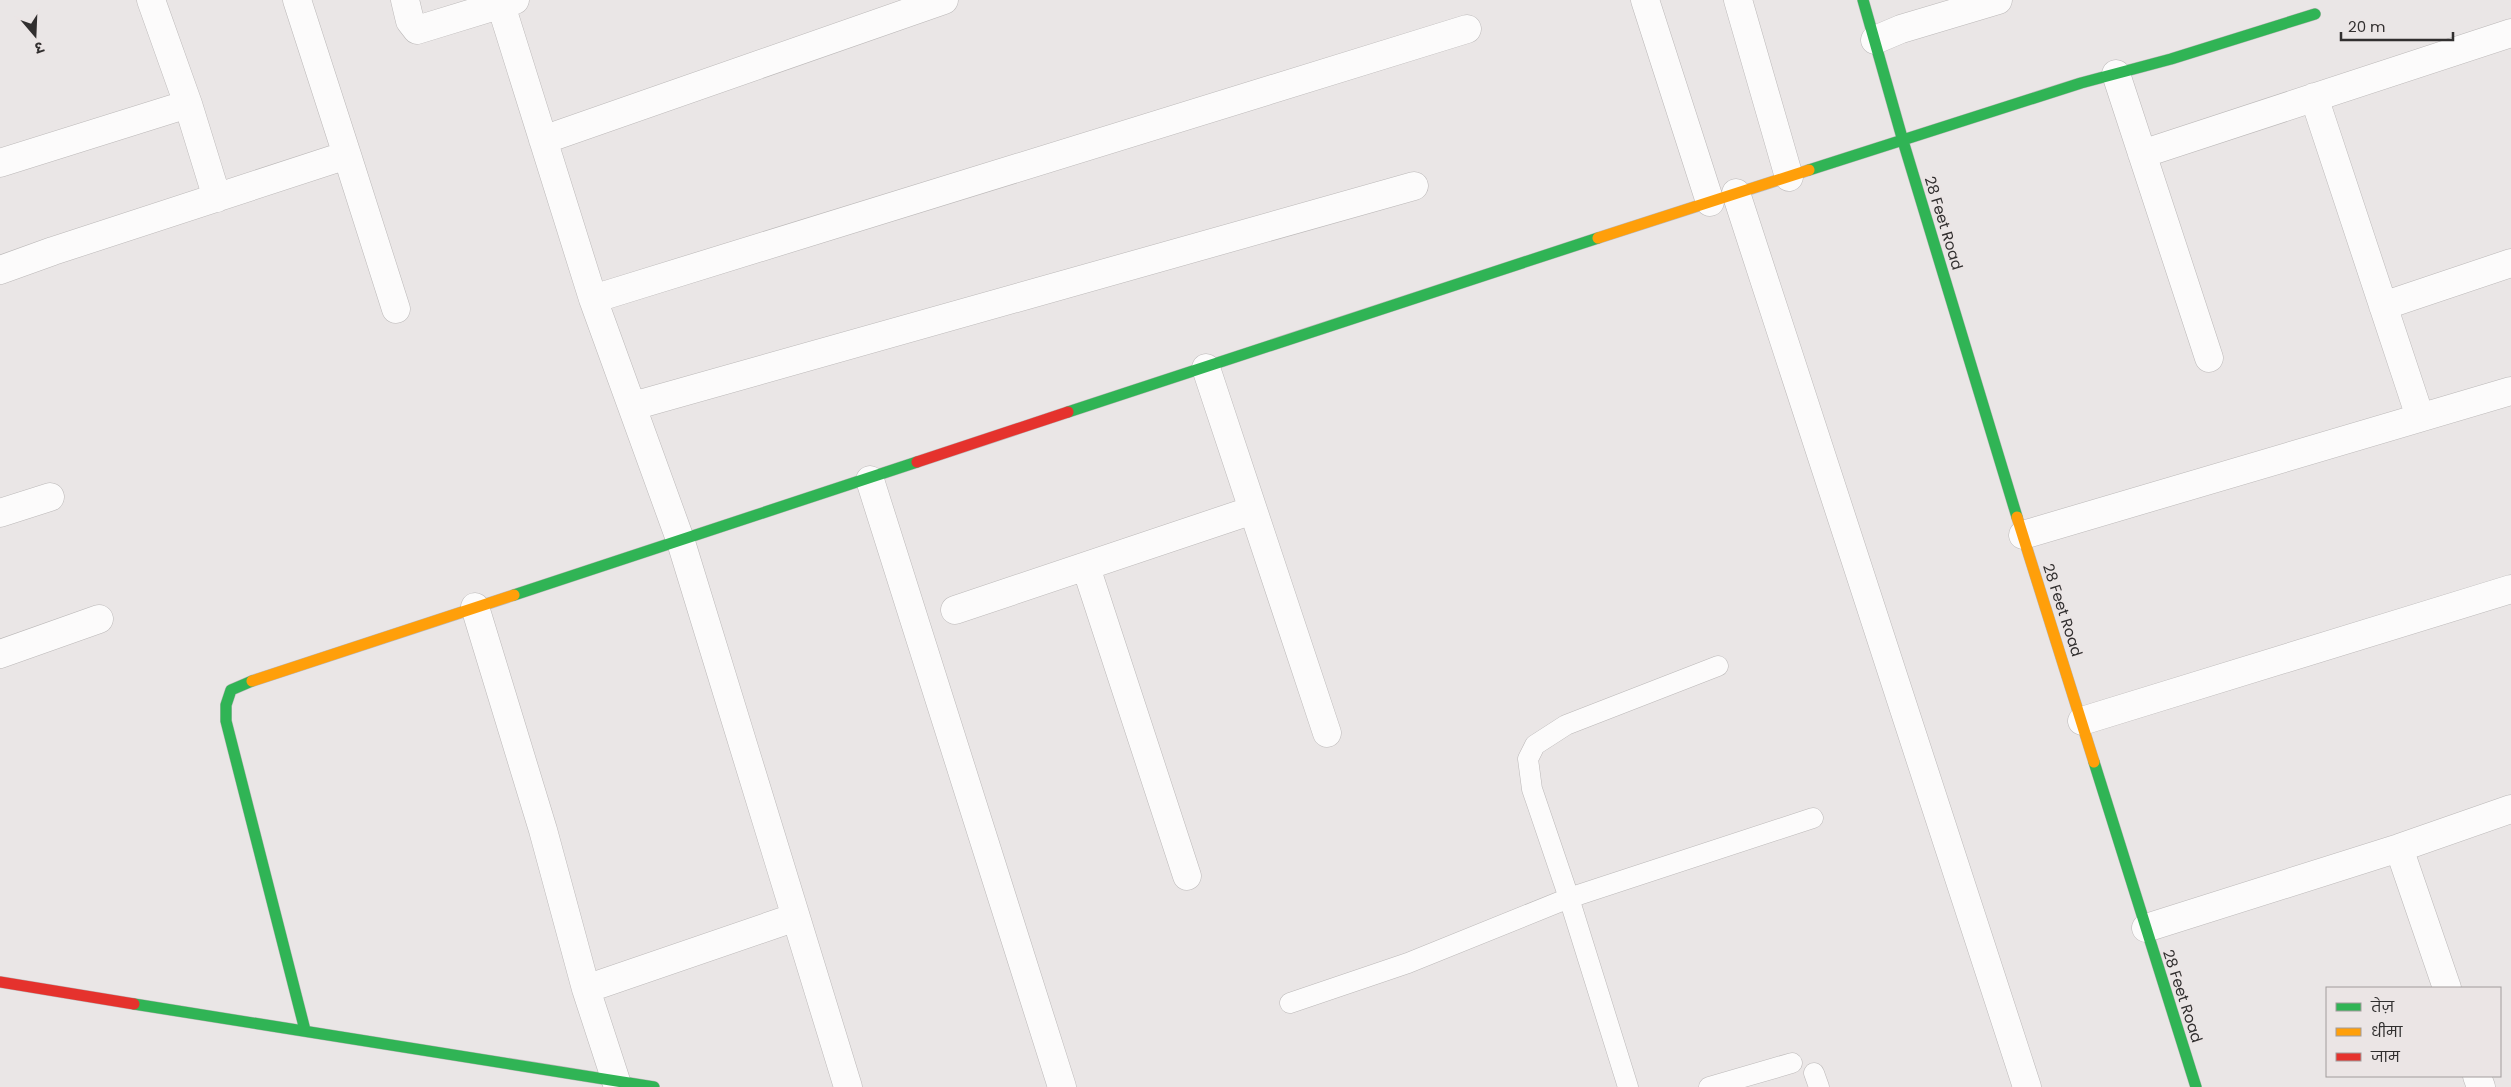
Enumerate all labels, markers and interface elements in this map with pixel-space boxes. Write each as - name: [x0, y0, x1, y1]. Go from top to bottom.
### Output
- north arrow: [10, 10, 60, 60]
- scale bar: [2341, 10, 2454, 42]
- text: 20 m: [2348, 16, 2386, 37]
- text: उ: [31, 36, 47, 58]
- street label: 28 Feet Road: [1920, 174, 1968, 272]
- street label: 28 Feet Road: [2038, 561, 2088, 659]
- street label: 28 Feet Road: [2158, 947, 2208, 1045]
- legend: [2326, 987, 2501, 1077]
- text: तेज़: [2370, 996, 2394, 1017]
- text: धीमा: [2371, 1021, 2403, 1042]
- text: जाम: [2370, 1046, 2401, 1067]

